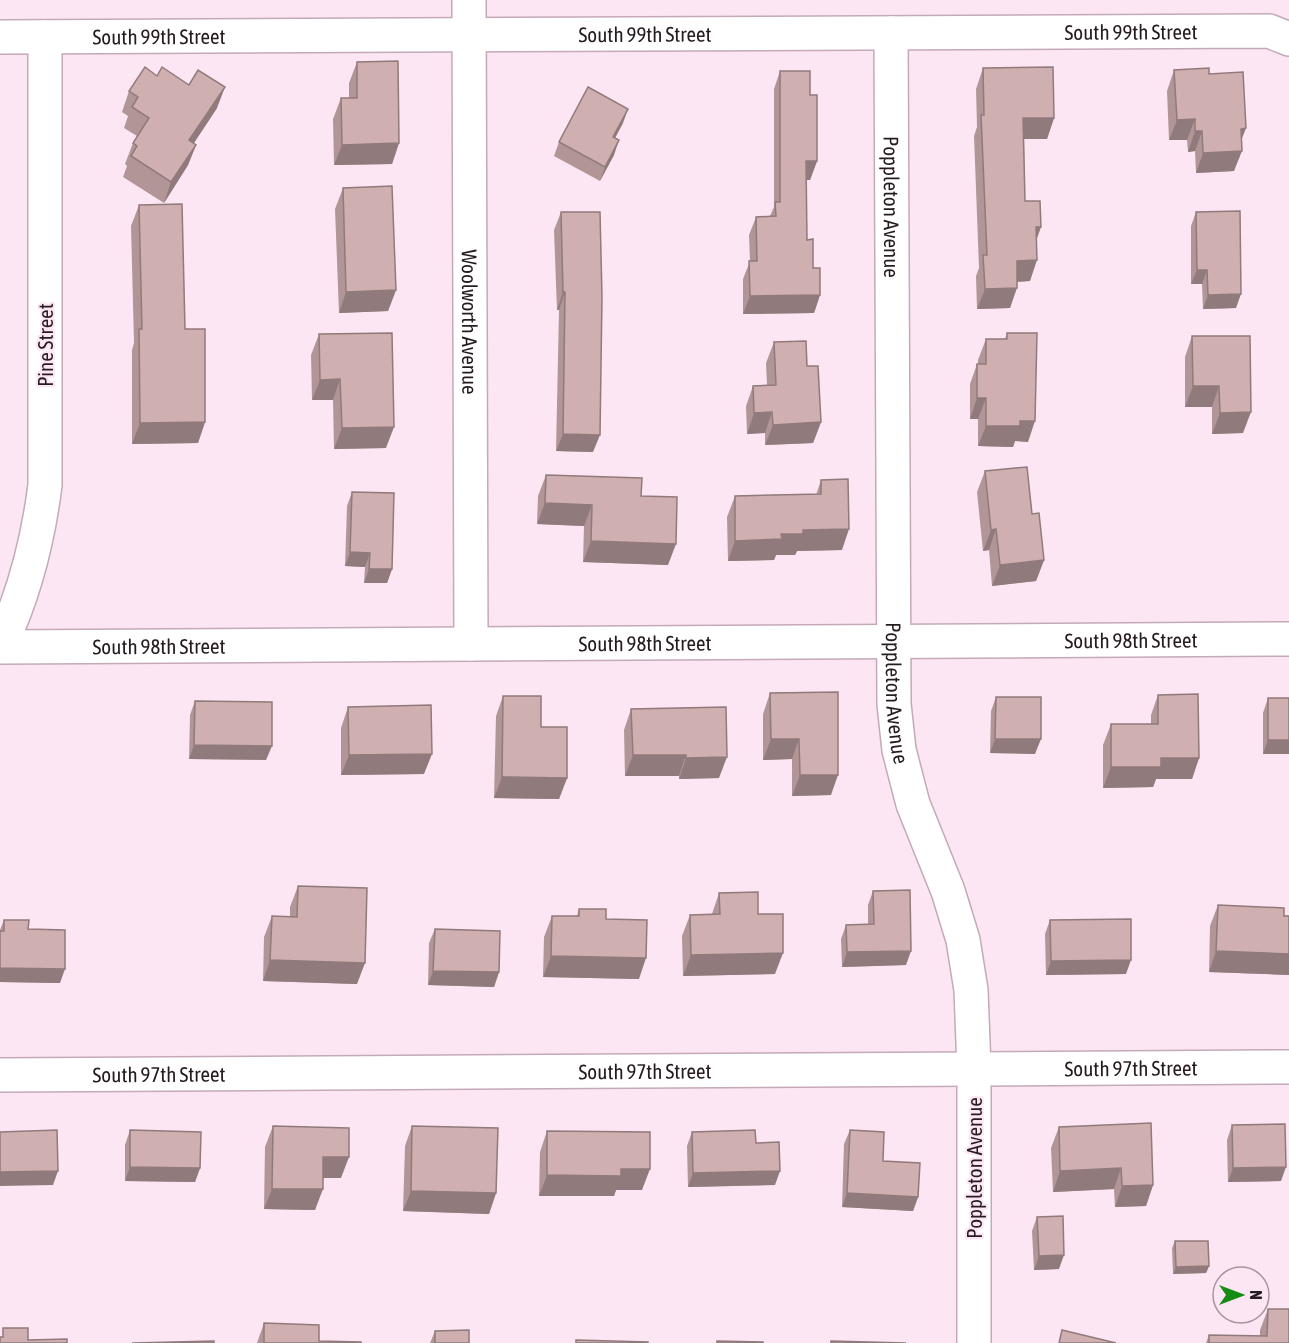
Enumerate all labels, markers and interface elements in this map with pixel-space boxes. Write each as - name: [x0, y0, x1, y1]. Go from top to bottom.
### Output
- street label: South 99th Street: [1064, 19, 1198, 44]
- street label: South 99th Street: [578, 22, 712, 46]
- street label: South 99th Street: [92, 24, 226, 49]
- street label: Poppleton Avenue: [879, 136, 904, 278]
- street label: Woolworth Avenue: [458, 249, 482, 395]
- street label: Pine Street: [33, 303, 57, 387]
- street label: Poppleton Avenue: [882, 622, 914, 766]
- street label: South 98th Street: [1064, 628, 1198, 652]
- street label: South 98th Street: [578, 631, 712, 655]
- street label: South 98th Street: [92, 634, 226, 658]
- street label: South 97th Street: [1064, 1056, 1198, 1080]
- street label: South 97th Street: [578, 1059, 712, 1083]
- street label: South 97th Street: [92, 1062, 226, 1086]
- street label: Poppleton Avenue: [962, 1097, 986, 1239]
- north arrow: [1211, 1265, 1271, 1325]
- text: N: [1247, 1290, 1265, 1300]

